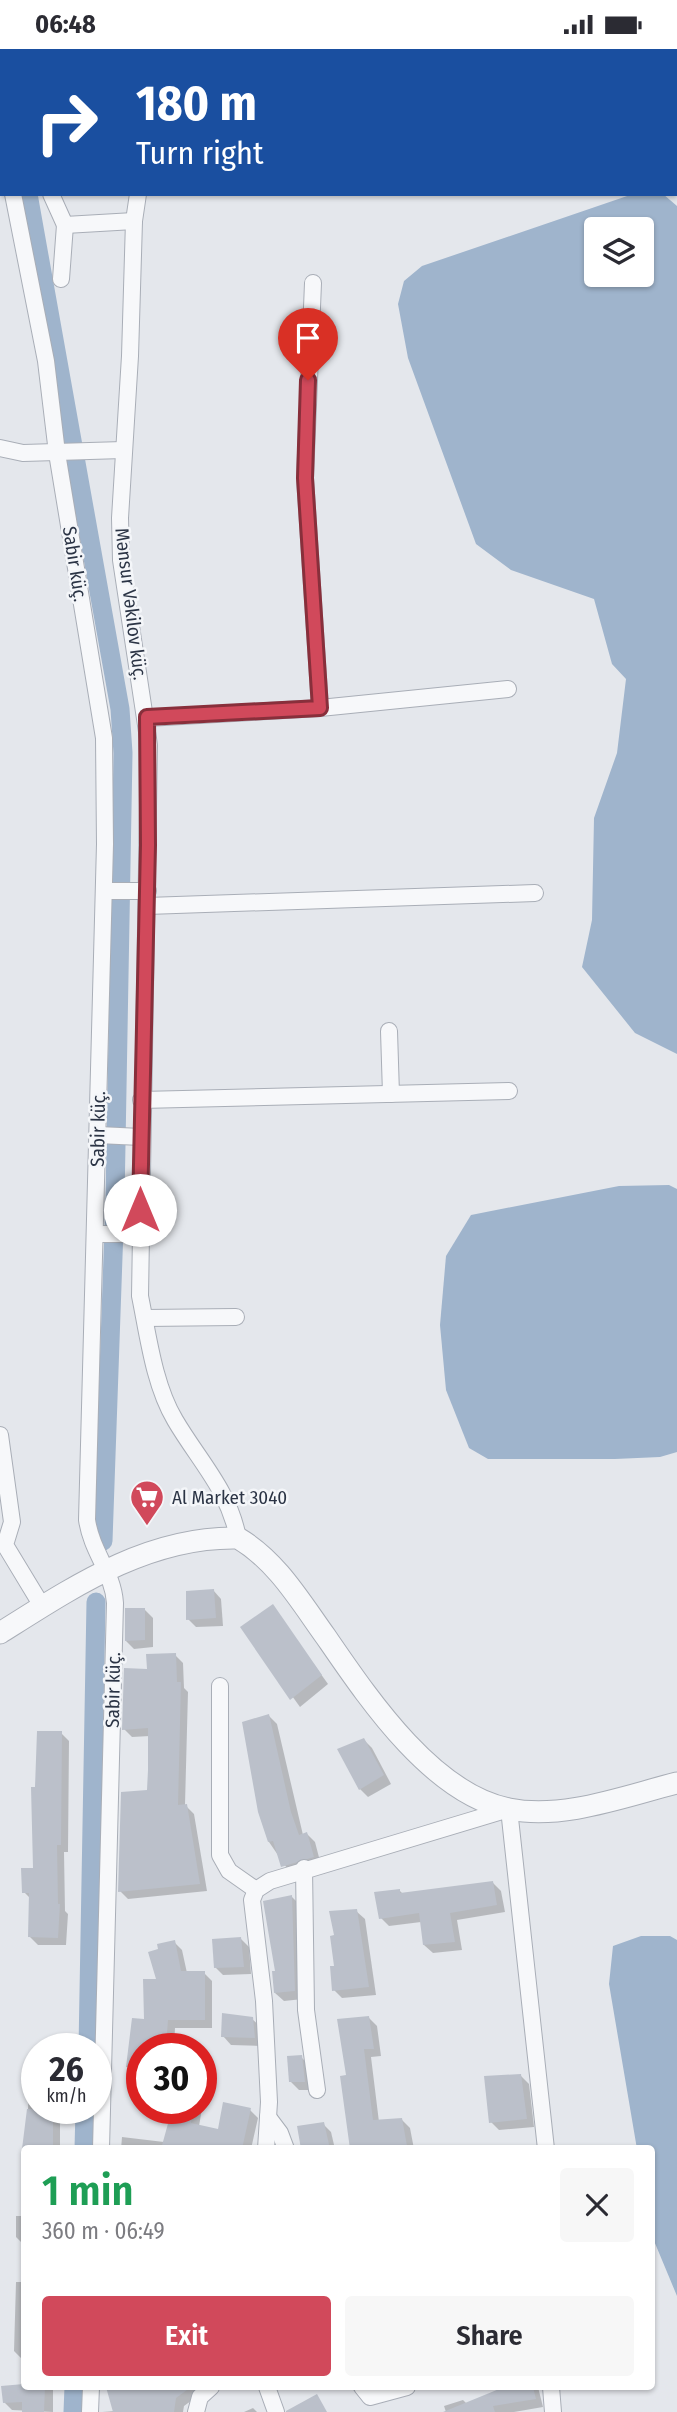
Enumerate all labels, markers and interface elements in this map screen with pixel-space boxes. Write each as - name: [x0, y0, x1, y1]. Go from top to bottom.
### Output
- text: 06:48: [35, 9, 96, 40]
- text: 180 m: [136, 74, 257, 133]
- icon: right: [21, 77, 112, 168]
- text: Turn right: [136, 134, 263, 172]
- map controls: [584, 217, 654, 287]
- button: layers: [584, 217, 654, 287]
- pin: [278, 308, 338, 380]
- icon: arrive: [289, 319, 327, 357]
- street label: Sabir küç.: [58, 525, 92, 603]
- street label: Mənsur Vəkilov küç.: [110, 527, 152, 681]
- street label: Sabir küç.: [86, 1091, 110, 1167]
- position arrow: [103, 1173, 177, 1247]
- supermarket icon: Al Market 3040: [128, 1478, 166, 1527]
- place label: Al Market 3040: [172, 1486, 287, 1509]
- street label: Sabir küç.: [101, 1652, 125, 1728]
- speed limit sign: 30: [126, 2033, 217, 2124]
- text: 26: [49, 2048, 84, 2090]
- text: km/h: [46, 2085, 87, 2107]
- text: 1 min: [42, 2166, 133, 2216]
- button: close: [560, 2168, 634, 2242]
- text: 360 m · 06:49: [42, 2217, 165, 2245]
- button: Exit: [42, 2296, 331, 2376]
- button: Share: [345, 2296, 634, 2376]

